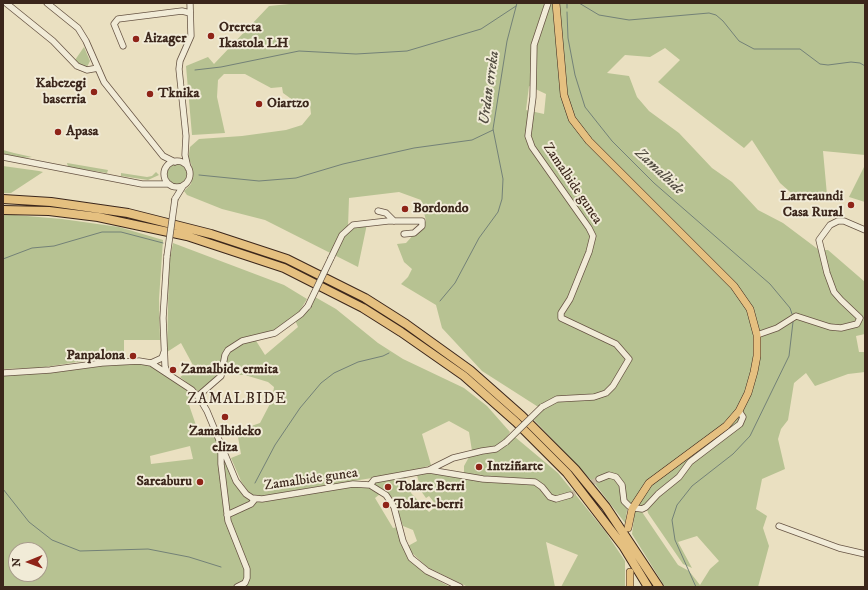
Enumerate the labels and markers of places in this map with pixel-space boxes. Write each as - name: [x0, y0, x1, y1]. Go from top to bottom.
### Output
- place label: Orereta Ikastola LH: [219, 20, 289, 52]
- place label: Aizager: [144, 31, 186, 47]
- marker: Orereta Ikastola LH: [206, 31, 216, 41]
- marker: Aizager: [131, 34, 141, 44]
- place label: Kabezegi baserria: [36, 76, 86, 108]
- place label: Tknika: [158, 86, 199, 102]
- marker: Kabezegi baserria: [89, 87, 99, 97]
- marker: Tknika: [145, 89, 155, 99]
- place label: Oiartzo: [267, 96, 309, 112]
- marker: Oiartzo: [254, 99, 264, 109]
- place label: Apasa: [66, 124, 99, 140]
- marker: Apasa: [53, 127, 63, 137]
- place label: Larreaundi Casa Rural: [780, 189, 843, 222]
- marker: Larreaundi Casa Rural: [846, 200, 856, 210]
- place label: Bordondo: [413, 201, 469, 217]
- marker: Bordondo: [400, 204, 410, 214]
- place label: Panpalona: [66, 348, 125, 364]
- marker: Panpalona: [128, 351, 138, 361]
- place label: Zamalbide ermita: [181, 362, 278, 378]
- marker: Zamalbide ermita: [168, 365, 178, 375]
- marker: Zamalbideko eliza: [220, 412, 230, 422]
- place label: Zamalbideko eliza: [189, 424, 261, 456]
- place label: Intziñarte: [487, 459, 543, 475]
- marker: Intziñarte: [474, 462, 484, 472]
- place label: Sareaburu: [136, 474, 192, 490]
- marker: Sareaburu: [195, 477, 205, 487]
- place label: Tolare Berri: [396, 479, 465, 495]
- marker: Tolare Berri: [383, 482, 393, 492]
- place label: Tolare-berri: [394, 497, 463, 513]
- marker: Tolare-berri: [381, 500, 391, 510]

